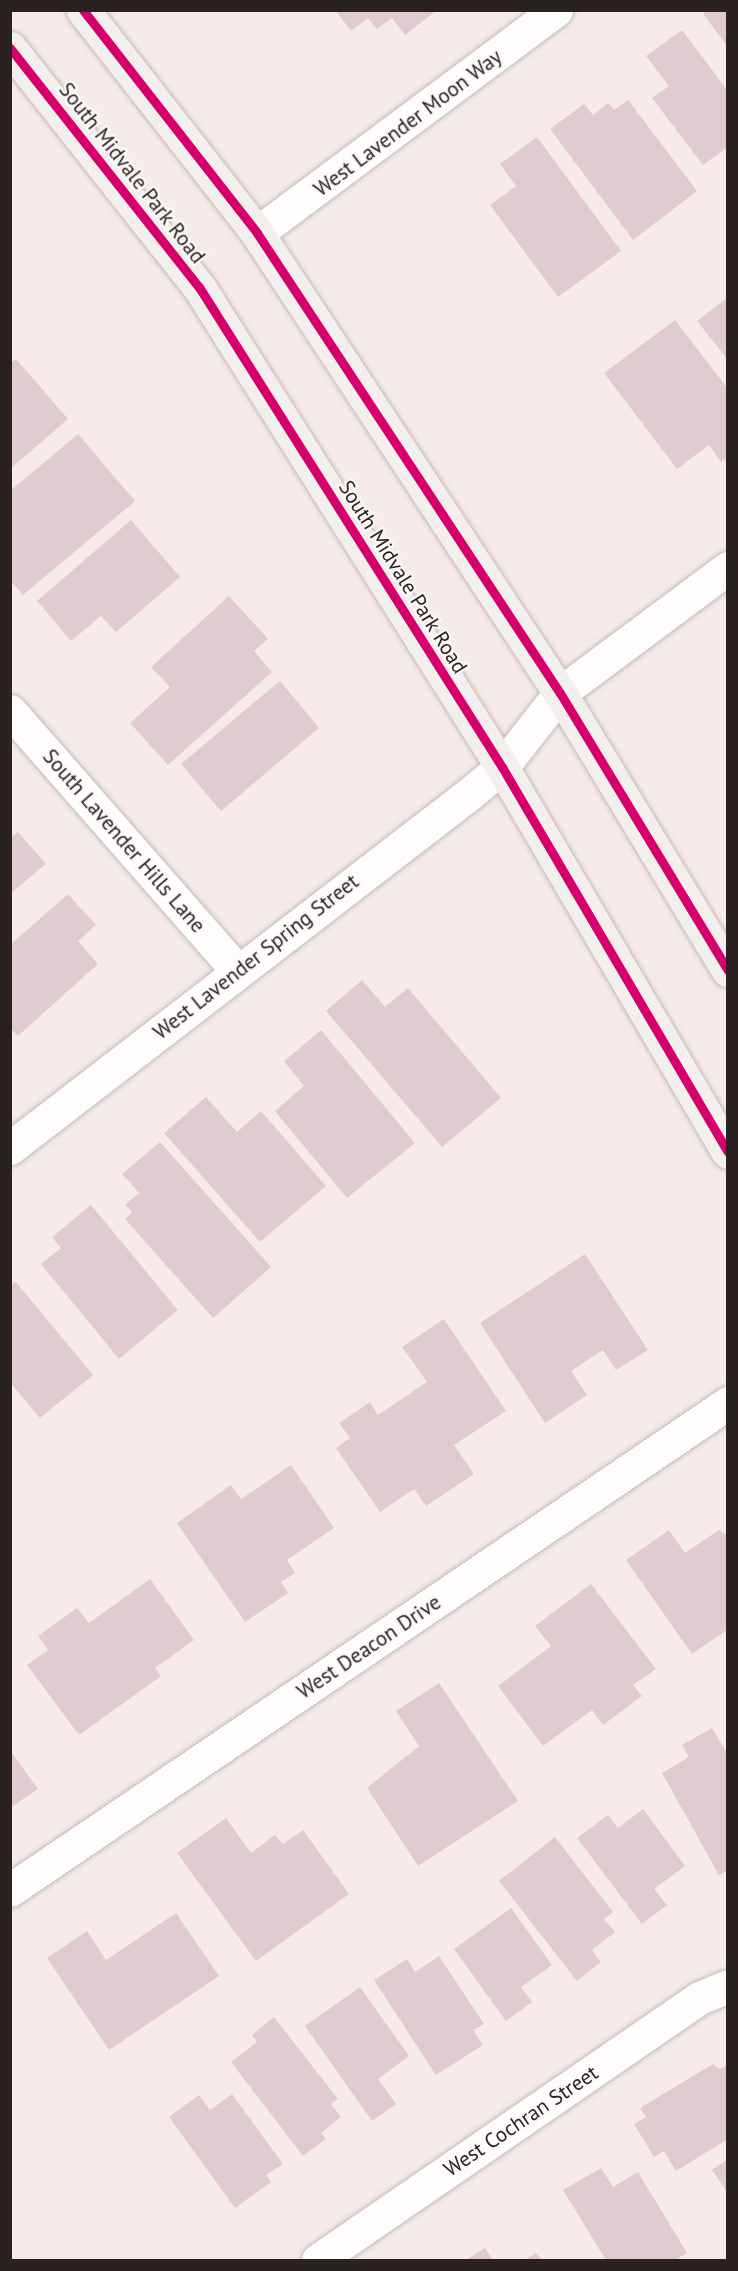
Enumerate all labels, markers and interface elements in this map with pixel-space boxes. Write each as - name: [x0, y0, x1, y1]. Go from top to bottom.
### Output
- street label: West Lavender Moon Way: [309, 44, 507, 202]
- street label: South Midvale Park Road: [53, 77, 211, 269]
- street label: South Midvale Park Road: [333, 476, 473, 678]
- street label: South Lavender Hills Lane: [37, 744, 211, 938]
- street label: West Lavender Spring Street: [148, 869, 364, 1045]
- street label: West Deacon Drive: [292, 1590, 446, 1704]
- street label: West Cochran Street: [439, 2060, 603, 2182]

